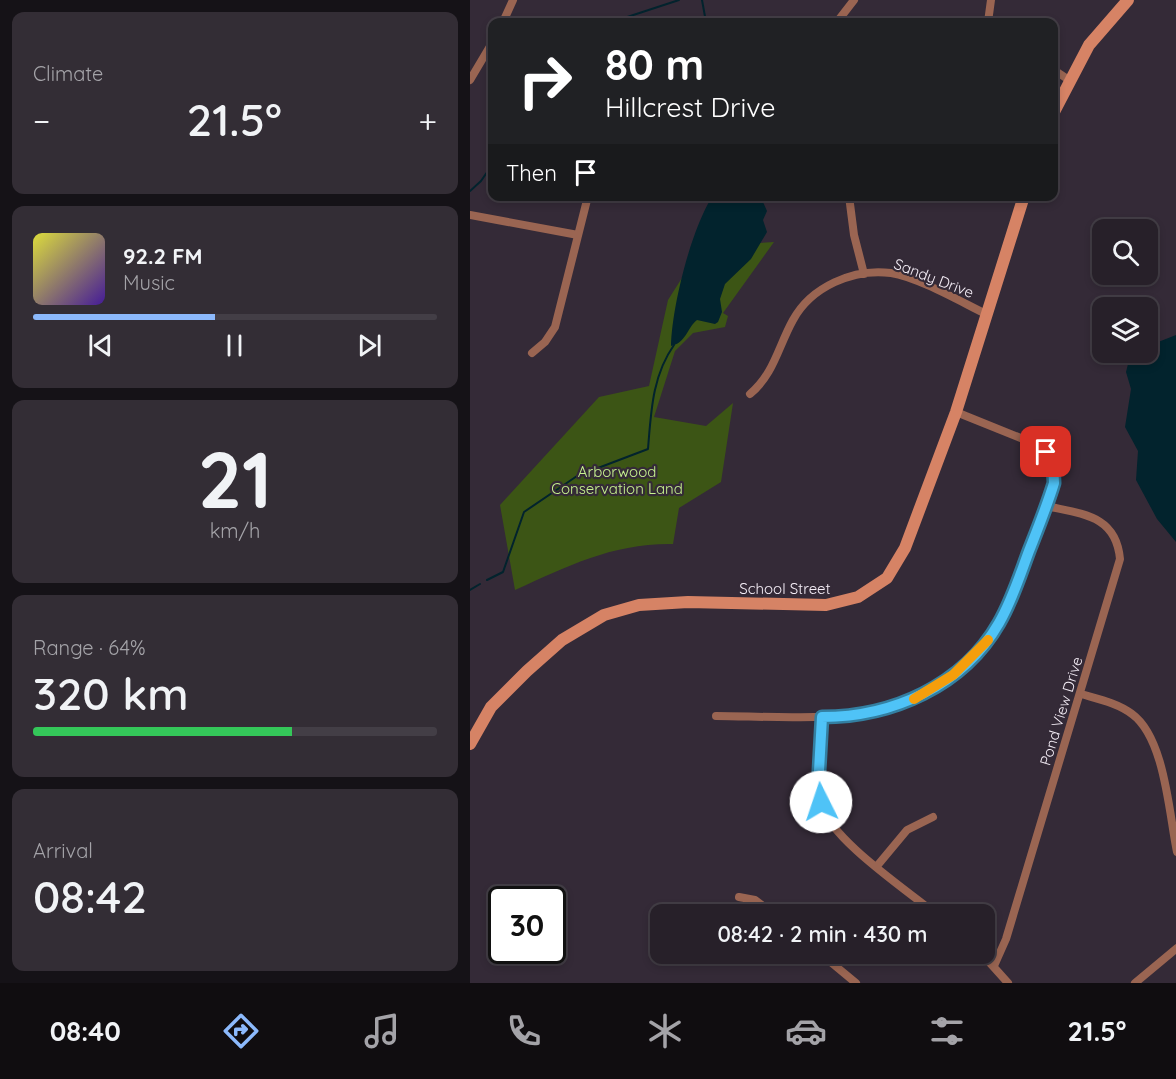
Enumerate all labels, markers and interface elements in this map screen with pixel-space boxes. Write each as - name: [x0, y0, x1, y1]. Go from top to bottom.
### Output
- text: 80 m: [605, 38, 704, 91]
- icon: right: [506, 42, 584, 120]
- text: Climate: [33, 61, 103, 86]
- text: Hillcrest Drive: [605, 90, 776, 124]
- text: 21.5°: [187, 91, 282, 147]
- text: −: [33, 100, 50, 141]
- text: +: [418, 100, 437, 141]
- icon: arrive: [569, 156, 602, 189]
- text: Then: [506, 159, 557, 187]
- map controls: [1092, 219, 1158, 363]
- button: search: [1092, 219, 1158, 285]
- text: 92.2 FM: [123, 242, 203, 270]
- street label: Sandy Drive: [891, 254, 977, 302]
- text: Music: [123, 270, 175, 295]
- button: layers: [1092, 297, 1158, 363]
- icon: previous: [84, 329, 117, 362]
- icon: pause: [218, 329, 251, 362]
- icon: next: [353, 329, 386, 362]
- pin: [1020, 426, 1071, 477]
- text: 21: [198, 430, 272, 528]
- icon: arrive: [1029, 435, 1062, 468]
- park label: Arborwood Conservation Land: [551, 462, 683, 498]
- text: km/h: [210, 518, 260, 543]
- street label: School Street: [739, 579, 831, 598]
- text: Range · 64%: [33, 635, 145, 660]
- street label: Pond View Drive: [1035, 654, 1087, 768]
- text: 320 km: [33, 665, 189, 721]
- position arrow: [789, 770, 853, 834]
- text: Arrival: [33, 838, 93, 863]
- text: 08:42: [33, 868, 147, 924]
- speed limit sign: 30: [488, 886, 566, 964]
- text: 08:42 · 2 min · 430 m: [717, 920, 928, 948]
- icon: directions: [220, 1010, 262, 1052]
- icon: music: [361, 1010, 403, 1052]
- icon: phone: [503, 1010, 545, 1052]
- icon: climate: [644, 1010, 686, 1052]
- icon: car: [785, 1010, 827, 1052]
- icon: filters: [926, 1010, 968, 1052]
- text: 08:40: [50, 1014, 121, 1048]
- text: 21.5°: [1068, 1014, 1126, 1048]

